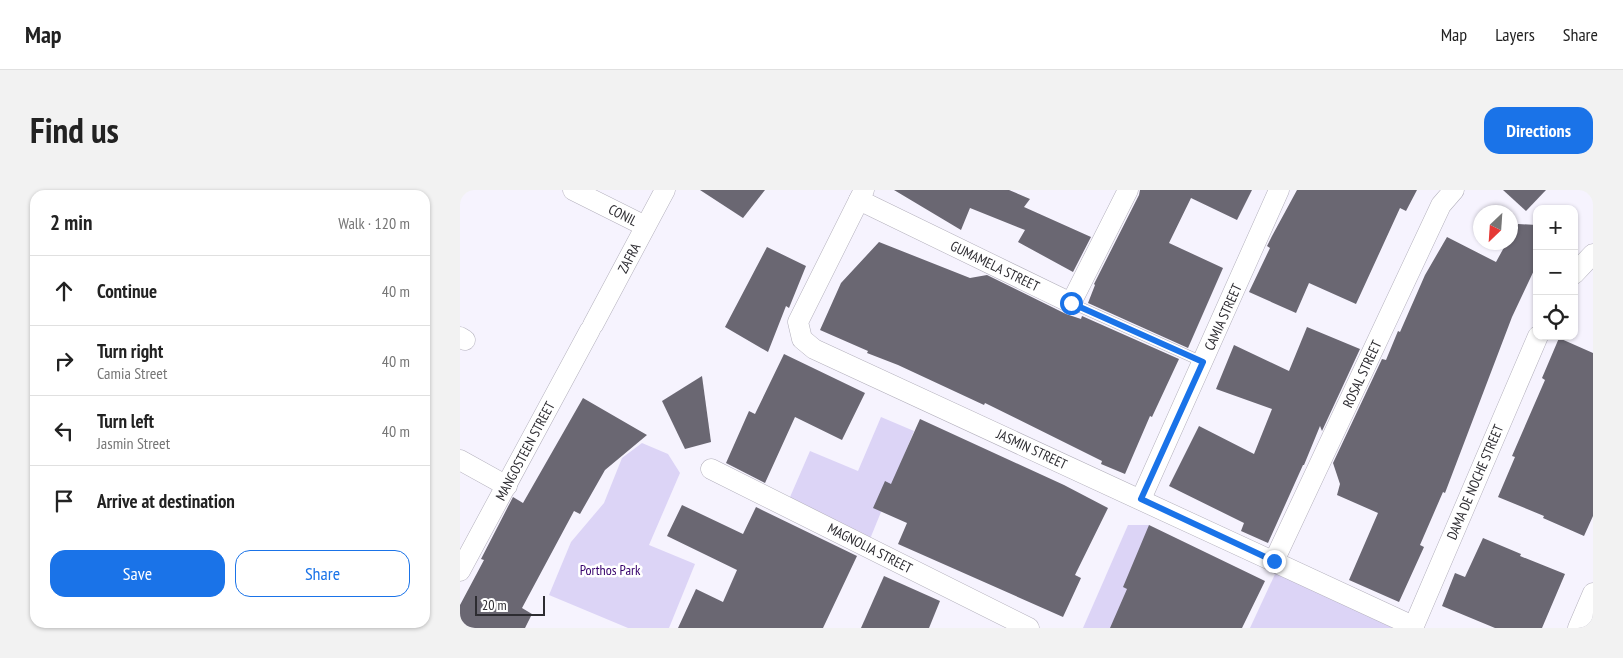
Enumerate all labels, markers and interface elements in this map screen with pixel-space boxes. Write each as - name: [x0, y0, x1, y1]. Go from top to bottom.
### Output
- text: Map: [25, 19, 62, 50]
- text: Map: [1441, 23, 1467, 46]
- text: Layers: [1495, 23, 1535, 46]
- text: Share: [1563, 23, 1598, 46]
- text: Find us: [30, 107, 119, 153]
- button: Directions: [1484, 107, 1593, 154]
- street label: CONIL: [605, 200, 641, 230]
- north arrow: [1473, 205, 1518, 250]
- map controls: [1533, 205, 1578, 340]
- button: +: [1533, 205, 1578, 250]
- text: 2 min: [50, 209, 92, 236]
- text: Walk · 120 m: [338, 213, 410, 233]
- street label: GUMAMELA STREET: [947, 237, 1043, 296]
- street label: ZAFRA: [614, 240, 644, 276]
- button: −: [1533, 250, 1578, 295]
- icon: ahead: [50, 277, 78, 305]
- text: Continue: [97, 279, 157, 303]
- street label: CAMIA STREET: [1200, 280, 1246, 353]
- text: 40 m: [382, 281, 410, 301]
- route start: [1060, 292, 1083, 315]
- button: locate: [1533, 295, 1578, 340]
- street label: ROSAL STREET: [1339, 337, 1386, 411]
- text: Turn right: [97, 339, 163, 363]
- icon: right: [50, 347, 78, 375]
- text: 40 m: [382, 351, 410, 371]
- text: Camia Street: [97, 363, 167, 383]
- street label: MANGOSTEEN STREET: [491, 398, 559, 504]
- text: Turn left: [97, 409, 154, 433]
- icon: left: [50, 417, 78, 445]
- text: 40 m: [382, 421, 410, 441]
- street label: DAMA DE NOCHE STREET: [1443, 421, 1508, 542]
- street label: JASMIN STREET: [993, 424, 1071, 474]
- text: Jasmin Street: [97, 433, 170, 453]
- icon: arrive: [50, 487, 78, 515]
- text: Arrive at destination: [97, 489, 235, 513]
- street label: MAGNOLIA STREET: [825, 519, 916, 577]
- button: Save: [50, 550, 225, 597]
- button: Share: [235, 550, 410, 597]
- route end: [1263, 550, 1286, 573]
- park label: Porthos Park: [580, 561, 641, 579]
- scale bar: [475, 593, 545, 616]
- text: 20 m: [482, 596, 507, 614]

